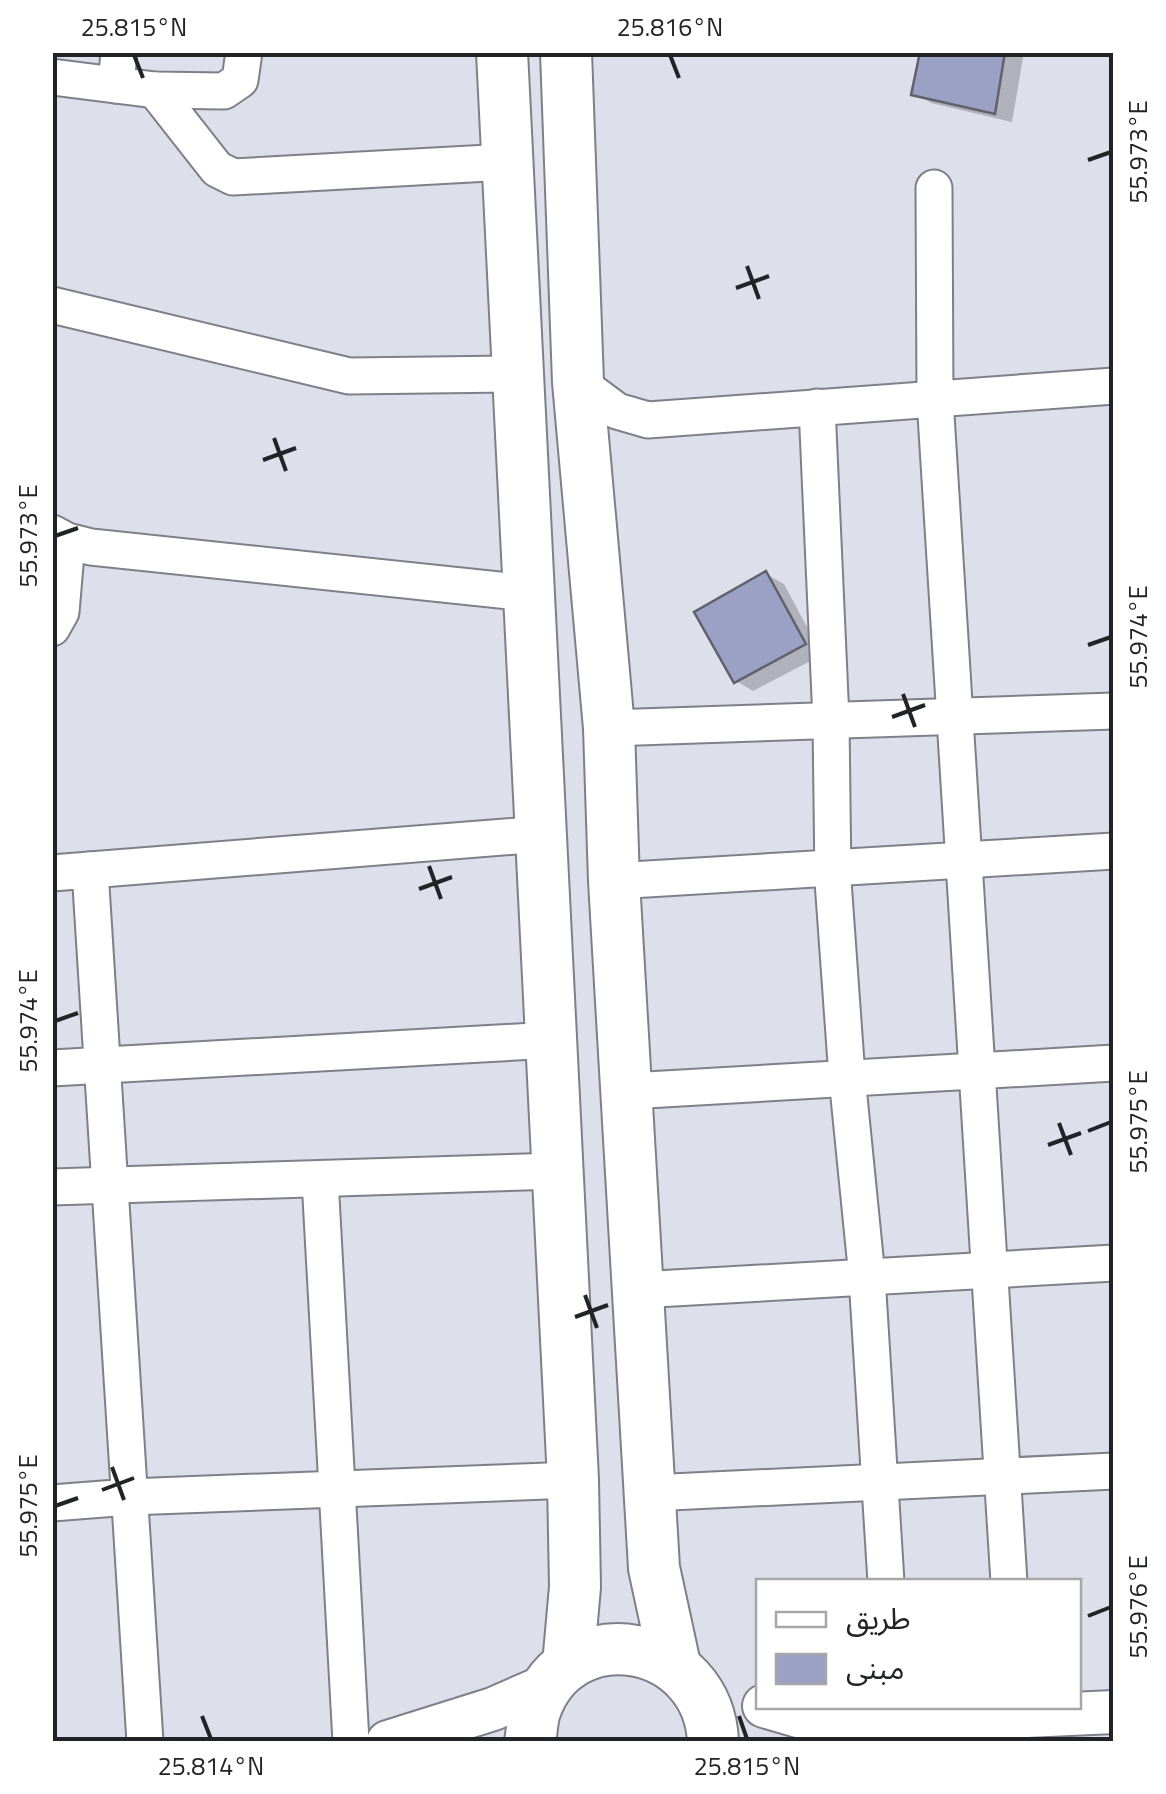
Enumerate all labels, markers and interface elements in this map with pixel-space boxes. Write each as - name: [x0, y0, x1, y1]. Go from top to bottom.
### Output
- text: 25.815°N: [81, 8, 187, 46]
- text: 25.816°N: [617, 8, 723, 46]
- text: 55.973°E: [1119, 100, 1157, 204]
- text: 55.973°E: [9, 484, 47, 588]
- text: 55.974°E: [1119, 585, 1157, 689]
- text: 55.974°E: [9, 969, 47, 1073]
- text: 55.975°E: [1119, 1070, 1157, 1174]
- text: 55.975°E: [9, 1454, 47, 1558]
- text: 55.976°E: [1119, 1555, 1157, 1659]
- legend: [756, 1579, 1081, 1709]
- text: طريق: [846, 1595, 911, 1641]
- text: مبنى: [846, 1645, 904, 1691]
- text: 25.814°N: [158, 1747, 264, 1785]
- text: 25.815°N: [694, 1747, 800, 1785]

